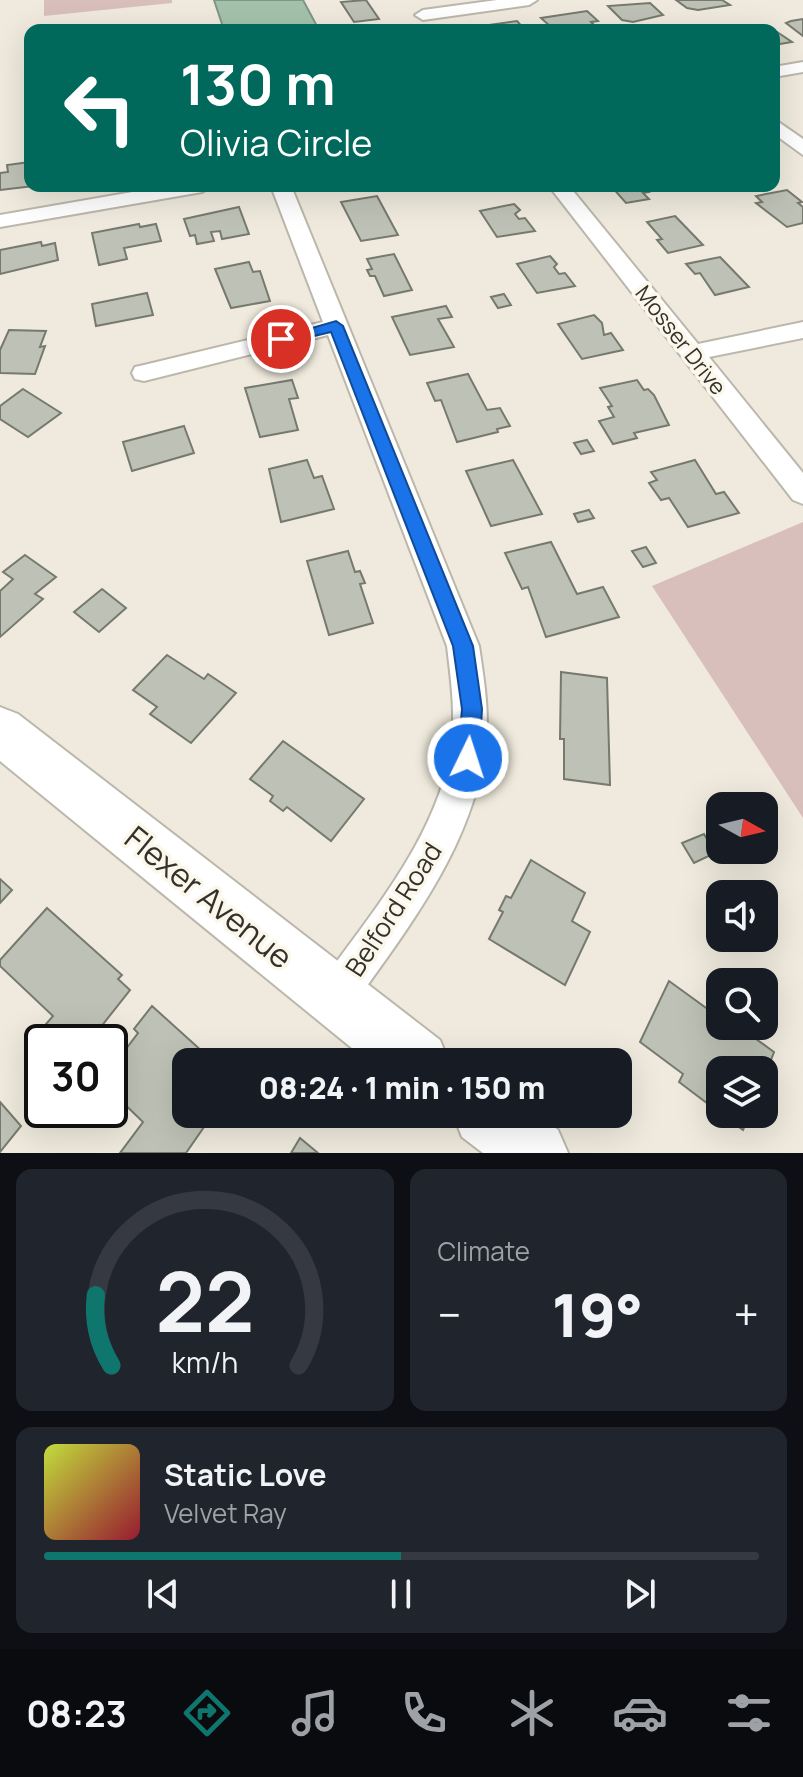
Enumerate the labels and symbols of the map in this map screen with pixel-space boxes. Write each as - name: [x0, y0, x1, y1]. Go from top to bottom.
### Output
- street label: Mosser Drive: [629, 279, 733, 401]
- pin: [247, 305, 315, 373]
- position arrow: [426, 716, 510, 800]
- north arrow: [706, 792, 778, 864]
- street label: Flexer Avenue: [116, 816, 302, 978]
- street label: Belford Road: [336, 835, 450, 983]
- speed limit sign: 30: [24, 1024, 128, 1128]

